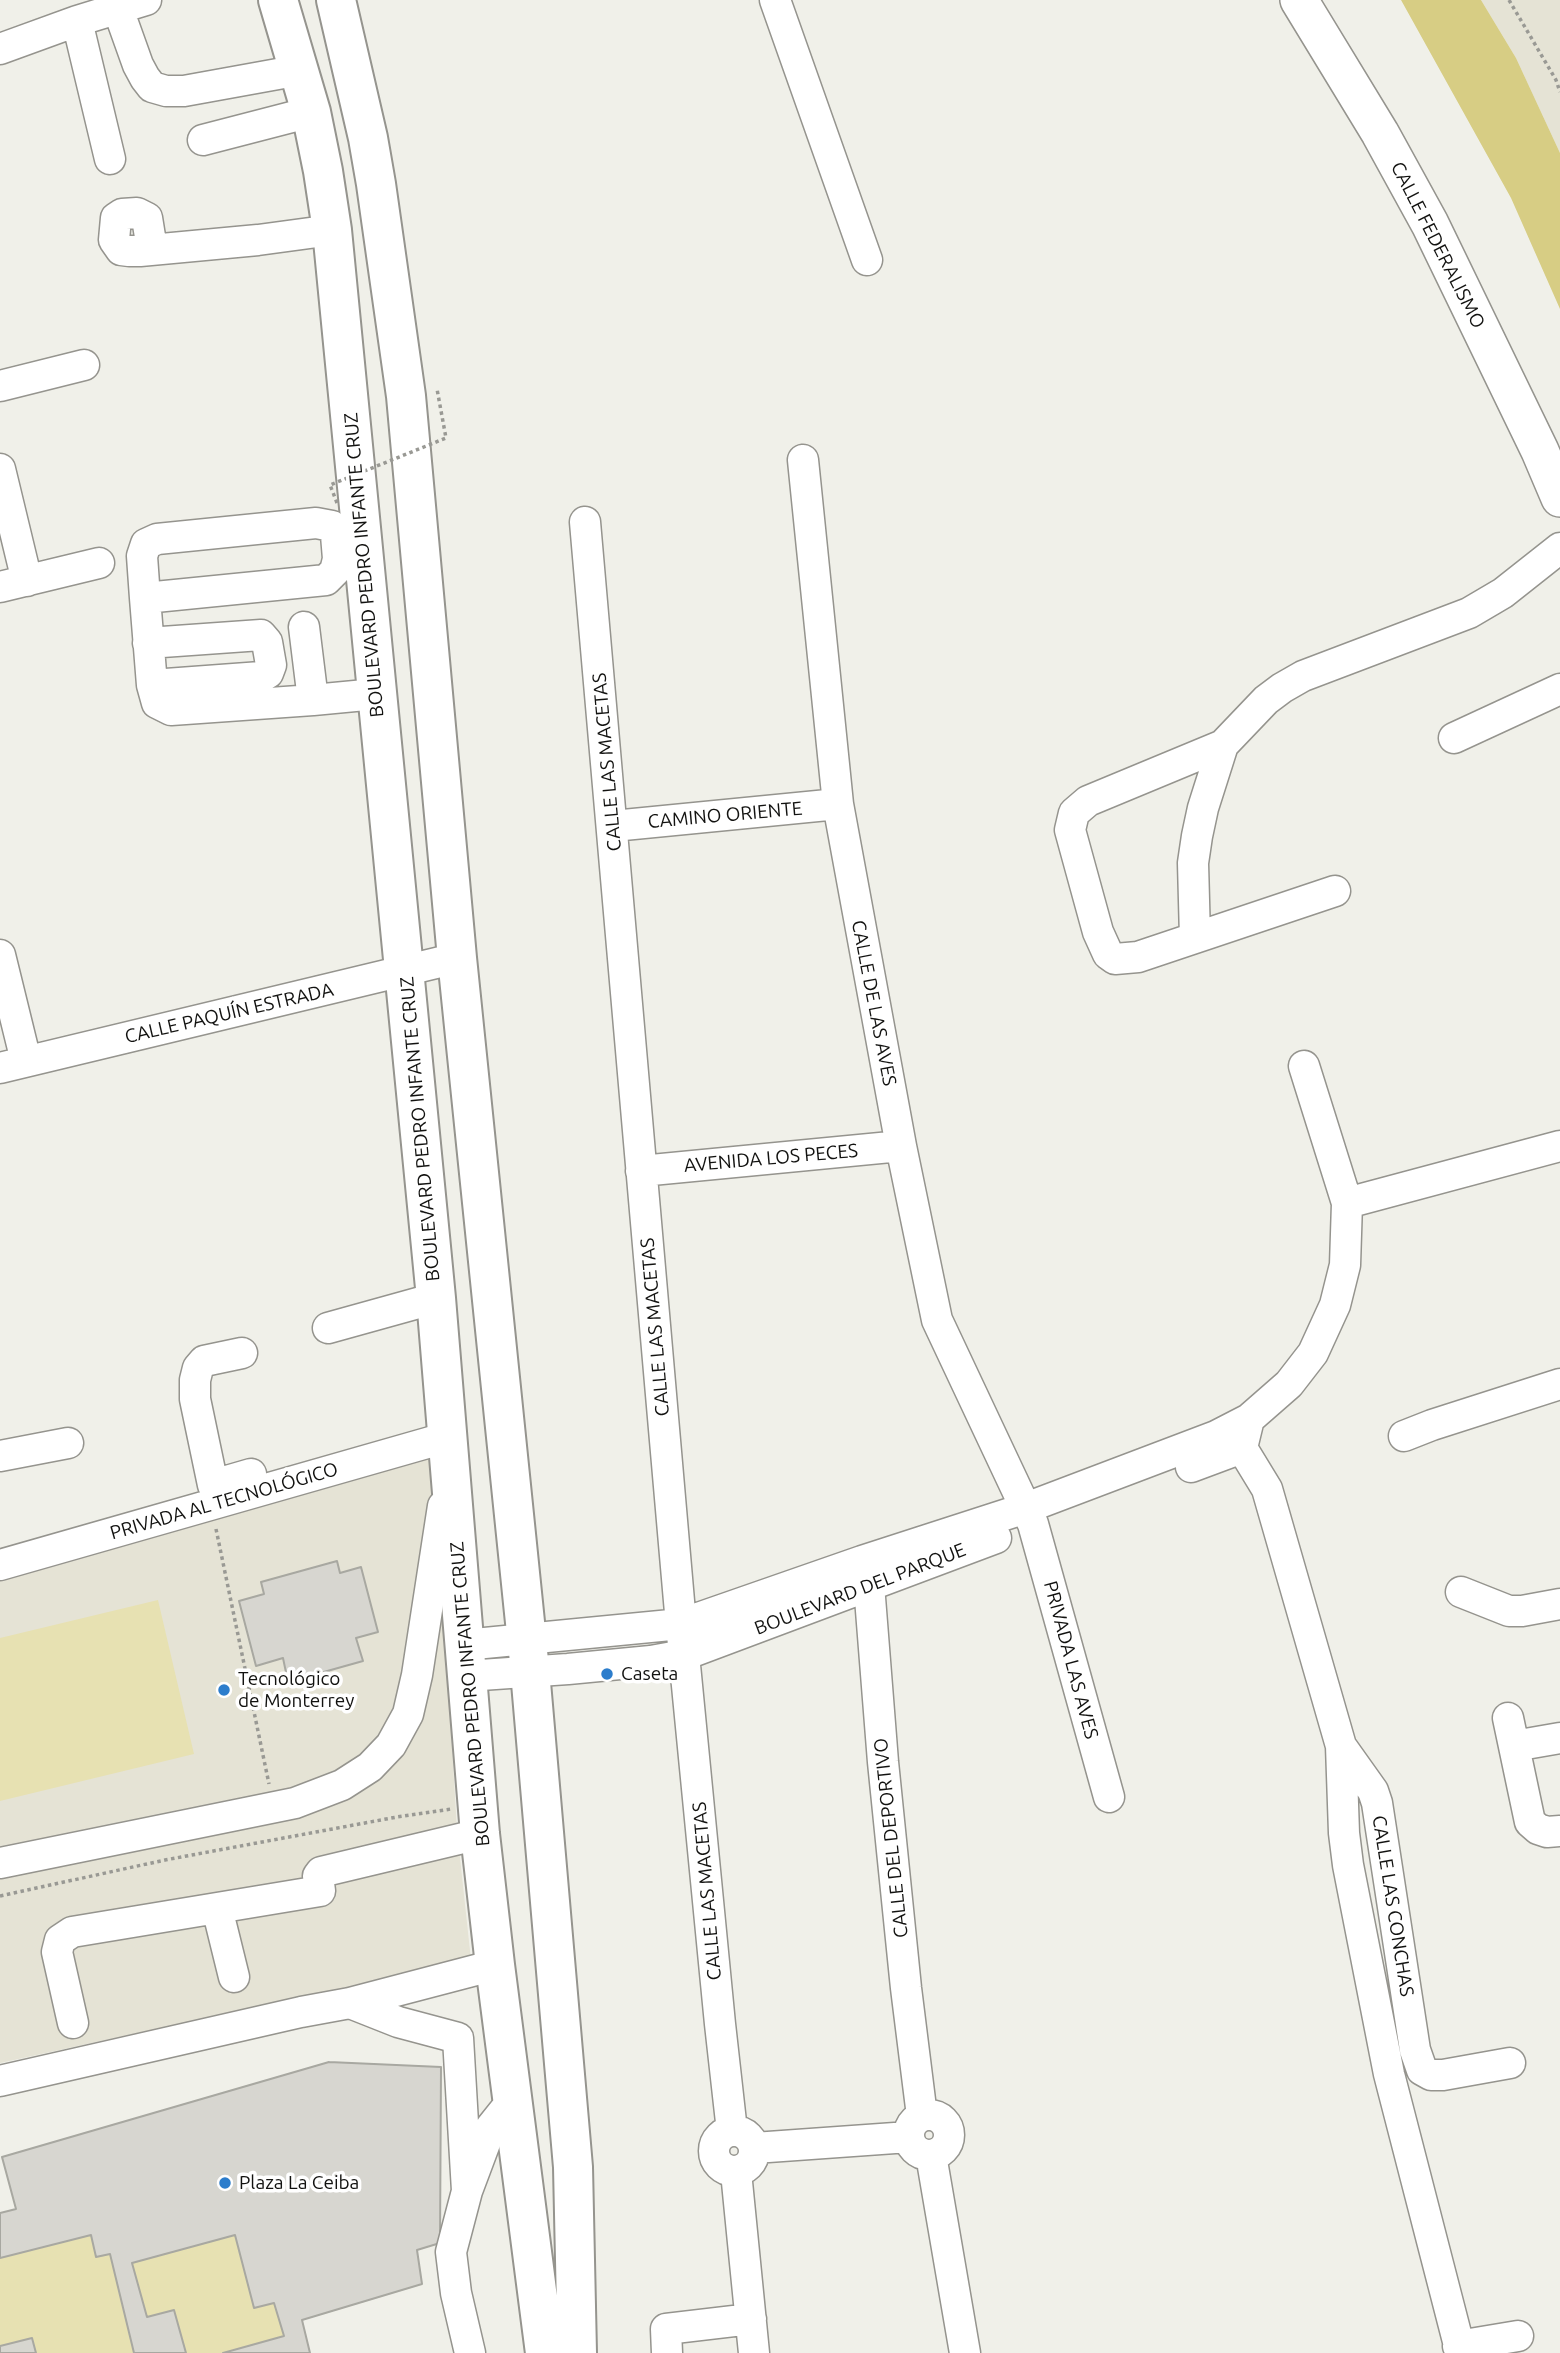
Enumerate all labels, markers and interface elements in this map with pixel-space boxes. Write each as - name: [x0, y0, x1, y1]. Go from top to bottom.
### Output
- street label: CALLE FEDERALISMO: [1386, 158, 1490, 332]
- street label: BOULEVARD PEDRO INFANTE CRUZ: [339, 412, 389, 718]
- street label: CALLE LAS MACETAS: [588, 672, 626, 852]
- street label: CAMINO ORIENTE: [647, 797, 803, 833]
- street label: CALLE DE LAS AVES: [847, 918, 901, 1088]
- street label: BOULEVARD PEDRO INFANTE CRUZ: [395, 976, 445, 1282]
- street label: CALLE PAQUÍN ESTRADA: [122, 978, 336, 1048]
- street label: AVENIDA LOS PECES: [683, 1139, 859, 1177]
- street label: CALLE LAS MACETAS: [636, 1237, 674, 1417]
- street label: PRIVADA AL TECNOLÓGICO: [107, 1457, 341, 1545]
- street label: BOULEVARD DEL PARQUE: [751, 1538, 969, 1640]
- street label: BOULEVARD PEDRO INFANTE CRUZ: [445, 1541, 495, 1847]
- street label: PRIVADA LAS AVES: [1039, 1579, 1103, 1741]
- place label: Caseta: [621, 1663, 678, 1685]
- marker: Caseta: [599, 1666, 615, 1682]
- place label: Tecnológico de Monterrey: [238, 1668, 354, 1712]
- marker: Tecnológico de Monterrey: [216, 1682, 232, 1698]
- street label: CALLE DEL DEPORTIVO: [869, 1737, 913, 1939]
- street label: CALLE LAS MACETAS: [688, 1801, 726, 1981]
- street label: CALLE LAS CONCHAS: [1367, 1814, 1419, 1998]
- place label: Plaza La Ceiba: [239, 2172, 359, 2194]
- marker: Plaza La Ceiba: [217, 2175, 233, 2191]

